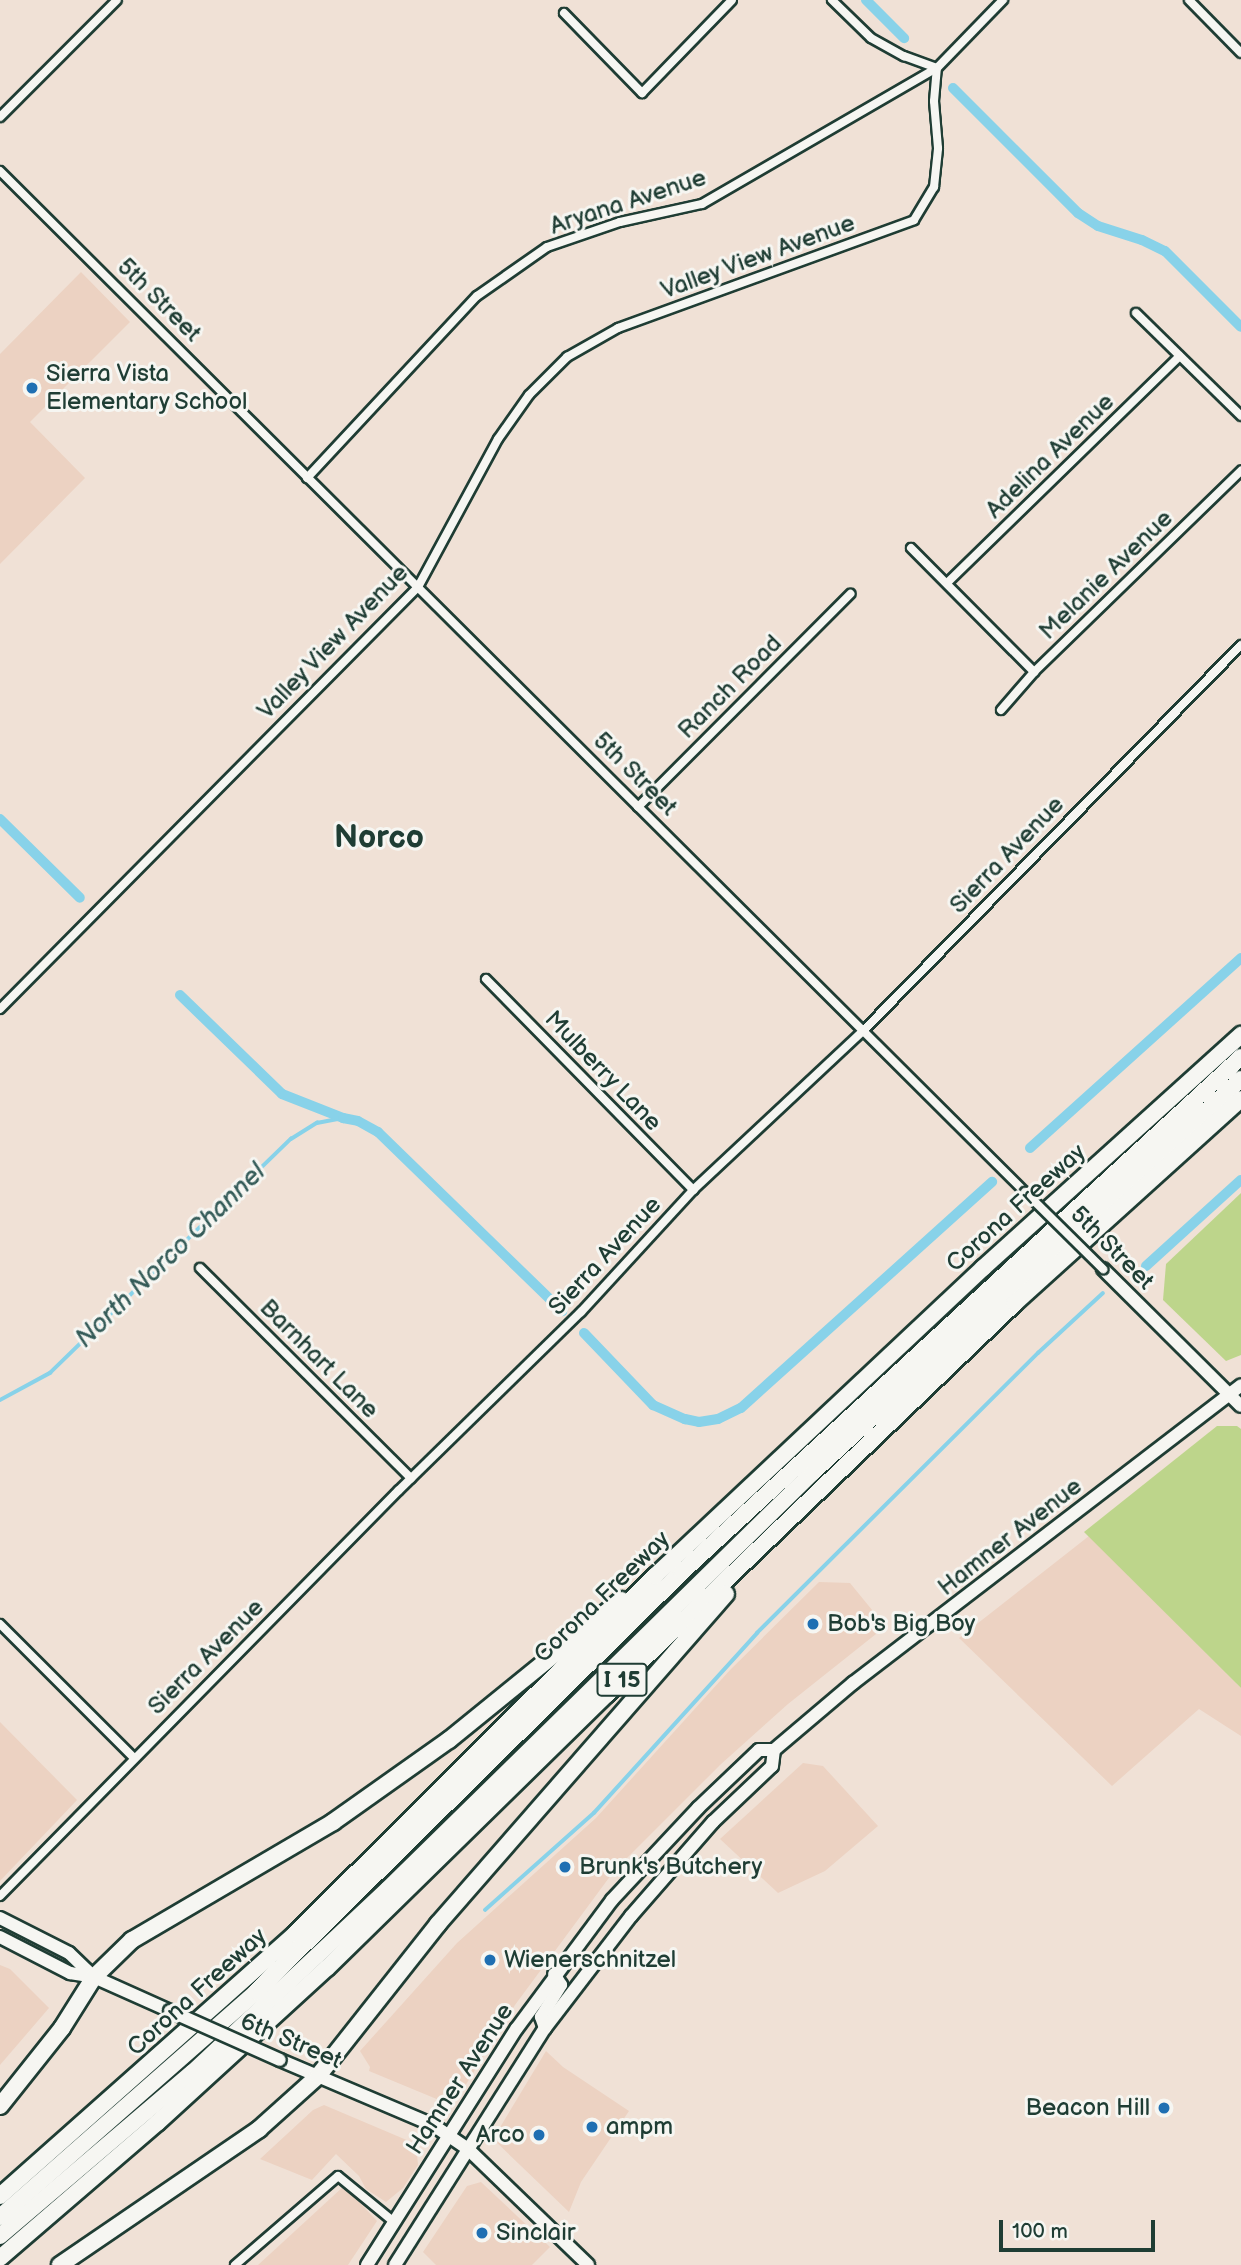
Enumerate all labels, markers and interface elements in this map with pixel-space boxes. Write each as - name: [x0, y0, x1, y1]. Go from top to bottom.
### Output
- street label: Aryana Avenue: [546, 163, 710, 241]
- street label: Valley View Avenue: [656, 208, 860, 306]
- street label: 5th Street: [111, 252, 207, 348]
- place label: Sierra Vista Elementary School: [46, 360, 249, 416]
- marker: Sierra Vista Elementary School: [24, 380, 40, 396]
- street label: Adelina Avenue: [980, 388, 1120, 524]
- street label: Melanie Avenue: [1033, 504, 1179, 646]
- street label: Valley View Avenue: [251, 558, 415, 726]
- street label: Ranch Road: [672, 629, 788, 745]
- street label: 5th Street: [587, 726, 683, 822]
- street label: Sierra Avenue: [944, 790, 1070, 920]
- district label: Norco: [334, 819, 424, 857]
- street label: Mulberry Lane: [538, 1004, 668, 1138]
- street label: Corona Freeway: [940, 1138, 1092, 1278]
- water label: North Norco Channel: [70, 1157, 272, 1355]
- street label: Sierra Avenue: [543, 1191, 667, 1321]
- street label: 5th Street: [1064, 1200, 1160, 1296]
- street label: Barnhart Lane: [254, 1294, 384, 1424]
- street label: Hamner Avenue: [932, 1472, 1088, 1602]
- street label: Corona Freeway: [528, 1525, 676, 1669]
- street label: Sierra Avenue: [142, 1593, 270, 1721]
- place label: Bob's Big Boy: [827, 1610, 975, 1638]
- marker: Bob's Big Boy: [805, 1616, 821, 1632]
- road number: I 15: [596, 1660, 648, 1700]
- place label: Brunk's Butchery: [579, 1853, 762, 1881]
- marker: Brunk's Butchery: [557, 1859, 573, 1875]
- street label: Corona Freeway: [121, 1922, 273, 2062]
- place label: Wienerschnitzel: [504, 1946, 676, 1974]
- marker: Wienerschnitzel: [482, 1952, 498, 1968]
- street label: Hamner Avenue: [400, 1998, 520, 2160]
- street label: 6th Street: [236, 2007, 346, 2075]
- place label: Beacon Hill: [1025, 2094, 1150, 2122]
- marker: Beacon Hill: [1156, 2100, 1172, 2116]
- place label: ampm: [606, 2113, 673, 2141]
- marker: ampm: [584, 2119, 600, 2135]
- place label: Arco: [476, 2121, 525, 2149]
- marker: Arco: [531, 2127, 547, 2143]
- scale bar: [1003, 2206, 1159, 2250]
- place label: Sinclair: [496, 2219, 575, 2247]
- text: 100 m: [1012, 2219, 1068, 2244]
- marker: Sinclair: [474, 2225, 490, 2241]

